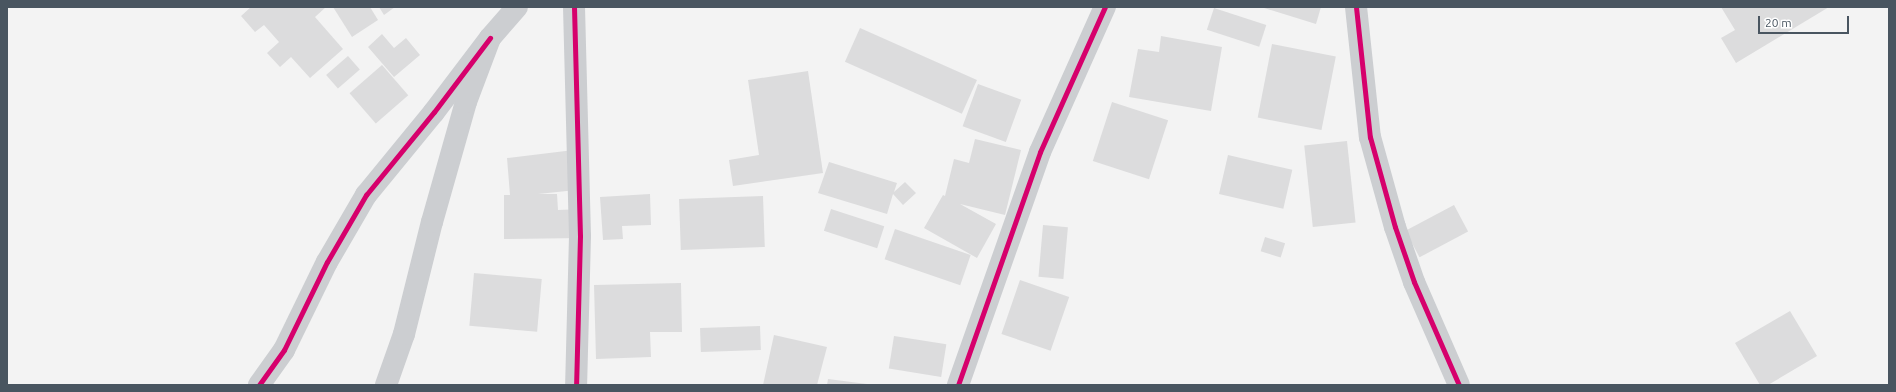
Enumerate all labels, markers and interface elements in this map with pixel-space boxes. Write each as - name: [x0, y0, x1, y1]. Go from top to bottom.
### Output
- scale bar: [1760, 8, 1851, 34]
- text: 20 m: [1765, 16, 1792, 29]

